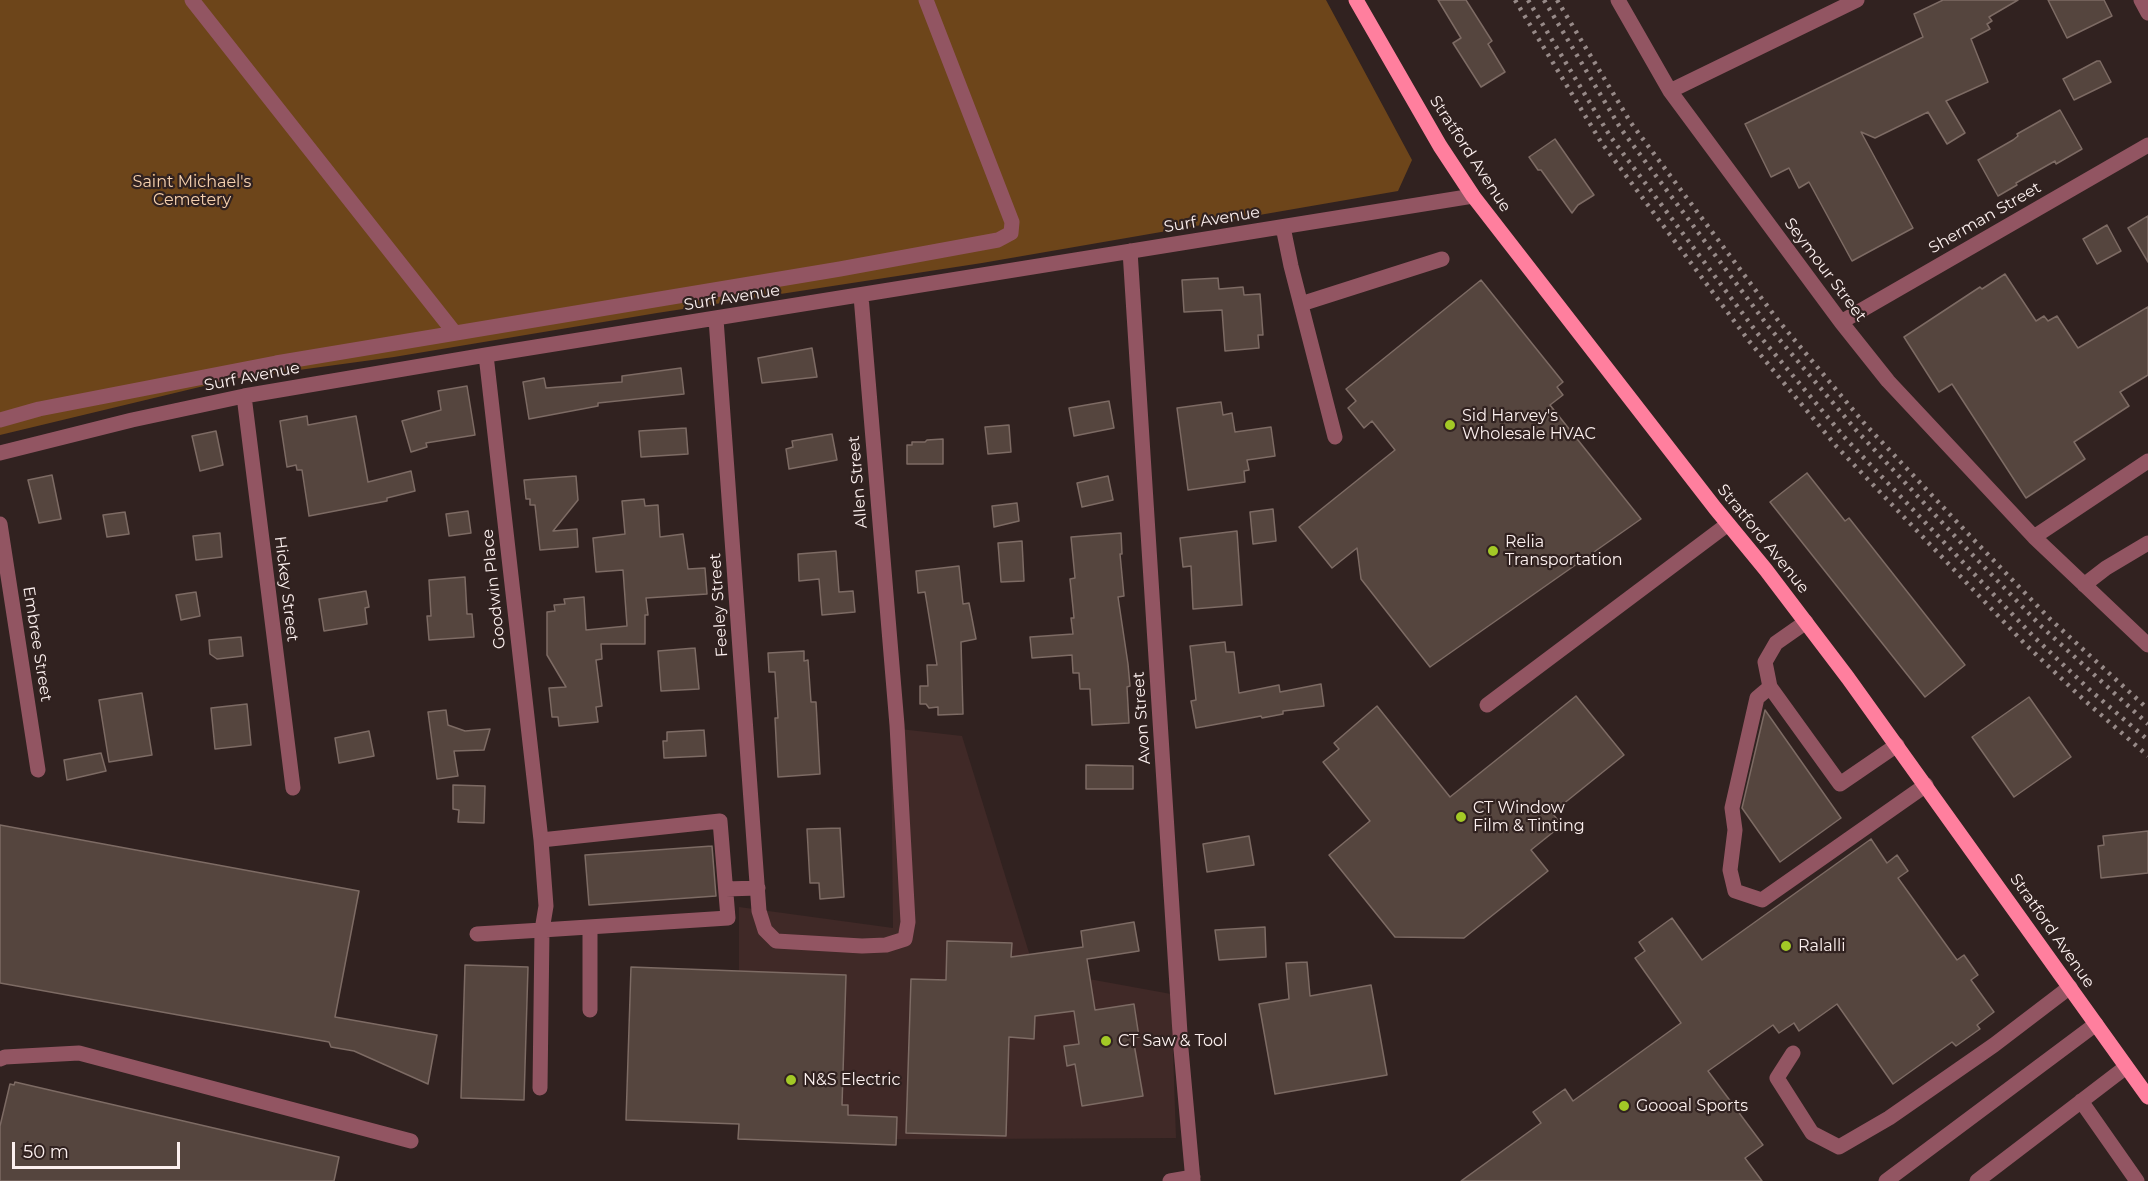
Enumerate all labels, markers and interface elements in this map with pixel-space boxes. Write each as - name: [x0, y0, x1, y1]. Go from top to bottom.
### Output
- street label: Stratford Avenue: [1425, 92, 1515, 216]
- park label: Saint Michael's Cemetery: [133, 172, 251, 210]
- street label: Sherman Street: [1925, 178, 2045, 258]
- street label: Surf Avenue: [1163, 203, 1261, 237]
- street label: Seymour Street: [1780, 214, 1870, 326]
- street label: Surf Avenue: [683, 281, 781, 315]
- street label: Surf Avenue: [203, 358, 301, 396]
- place label: Sid Harvey's Wholesale HVAC: [1462, 406, 1596, 444]
- marker: Sid Harvey's Wholesale HVAC: [1443, 418, 1457, 432]
- street label: Allen Street: [844, 435, 872, 529]
- street label: Stratford Avenue: [1713, 481, 1813, 597]
- street label: Goodwin Place: [478, 528, 510, 650]
- place label: Relia Transportation: [1505, 532, 1623, 570]
- street label: Hickey Street: [270, 535, 302, 643]
- marker: Relia Transportation: [1486, 544, 1500, 558]
- street label: Feeley Street: [706, 552, 732, 658]
- street label: Embree Street: [18, 585, 56, 703]
- street label: Avon Street: [1129, 671, 1155, 765]
- place label: CT Window Film & Tinting: [1473, 798, 1585, 836]
- marker: CT Window Film & Tinting: [1454, 810, 1468, 824]
- street label: Stratford Avenue: [2005, 870, 2099, 992]
- place label: Ralalli: [1798, 936, 1846, 956]
- marker: Ralalli: [1779, 939, 1793, 953]
- place label: CT Saw & Tool: [1118, 1031, 1227, 1051]
- marker: CT Saw & Tool: [1099, 1034, 1113, 1048]
- place label: N&S Electric: [803, 1070, 901, 1090]
- marker: N&S Electric: [784, 1073, 798, 1087]
- place label: Goooal Sports: [1636, 1096, 1748, 1116]
- marker: Goooal Sports: [1617, 1099, 1631, 1113]
- scale bar: [15, 1130, 183, 1168]
- text: 50 m: [23, 1141, 69, 1163]

